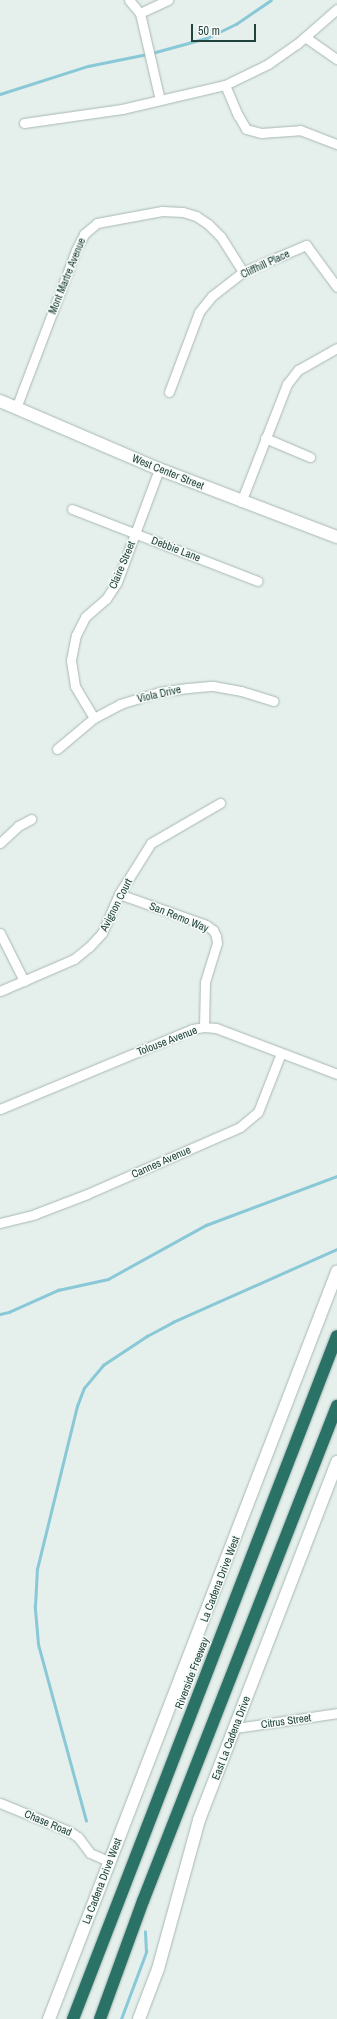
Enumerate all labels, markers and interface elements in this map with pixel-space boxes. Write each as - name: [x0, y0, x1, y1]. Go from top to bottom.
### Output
- scale bar: [193, 16, 258, 42]
- text: 50 m: [198, 23, 220, 39]
- street label: Mont Martre Avenue: [46, 236, 88, 316]
- street label: Cliffhill Place: [238, 247, 292, 281]
- street label: West Center Street: [130, 452, 206, 492]
- street label: Debbie Lane: [150, 534, 202, 564]
- street label: Claire Street: [106, 539, 138, 591]
- street label: Viola Drive: [136, 683, 182, 705]
- street label: Avignon Court: [97, 876, 135, 934]
- street label: San Remo Way: [147, 899, 211, 935]
- street label: Tolouse Avenue: [135, 1023, 199, 1059]
- street label: Cannes Avenue: [129, 1143, 193, 1181]
- street label: La Cadena Drive West: [198, 1534, 242, 1624]
- street label: Riverside Freeway: [172, 1635, 212, 1711]
- street label: East La Cadena Drive: [209, 1694, 253, 1782]
- street label: Citrus Street: [260, 1711, 312, 1731]
- street label: Chase Road: [22, 1807, 74, 1839]
- street label: La Cadena Drive West: [80, 1836, 124, 1926]

